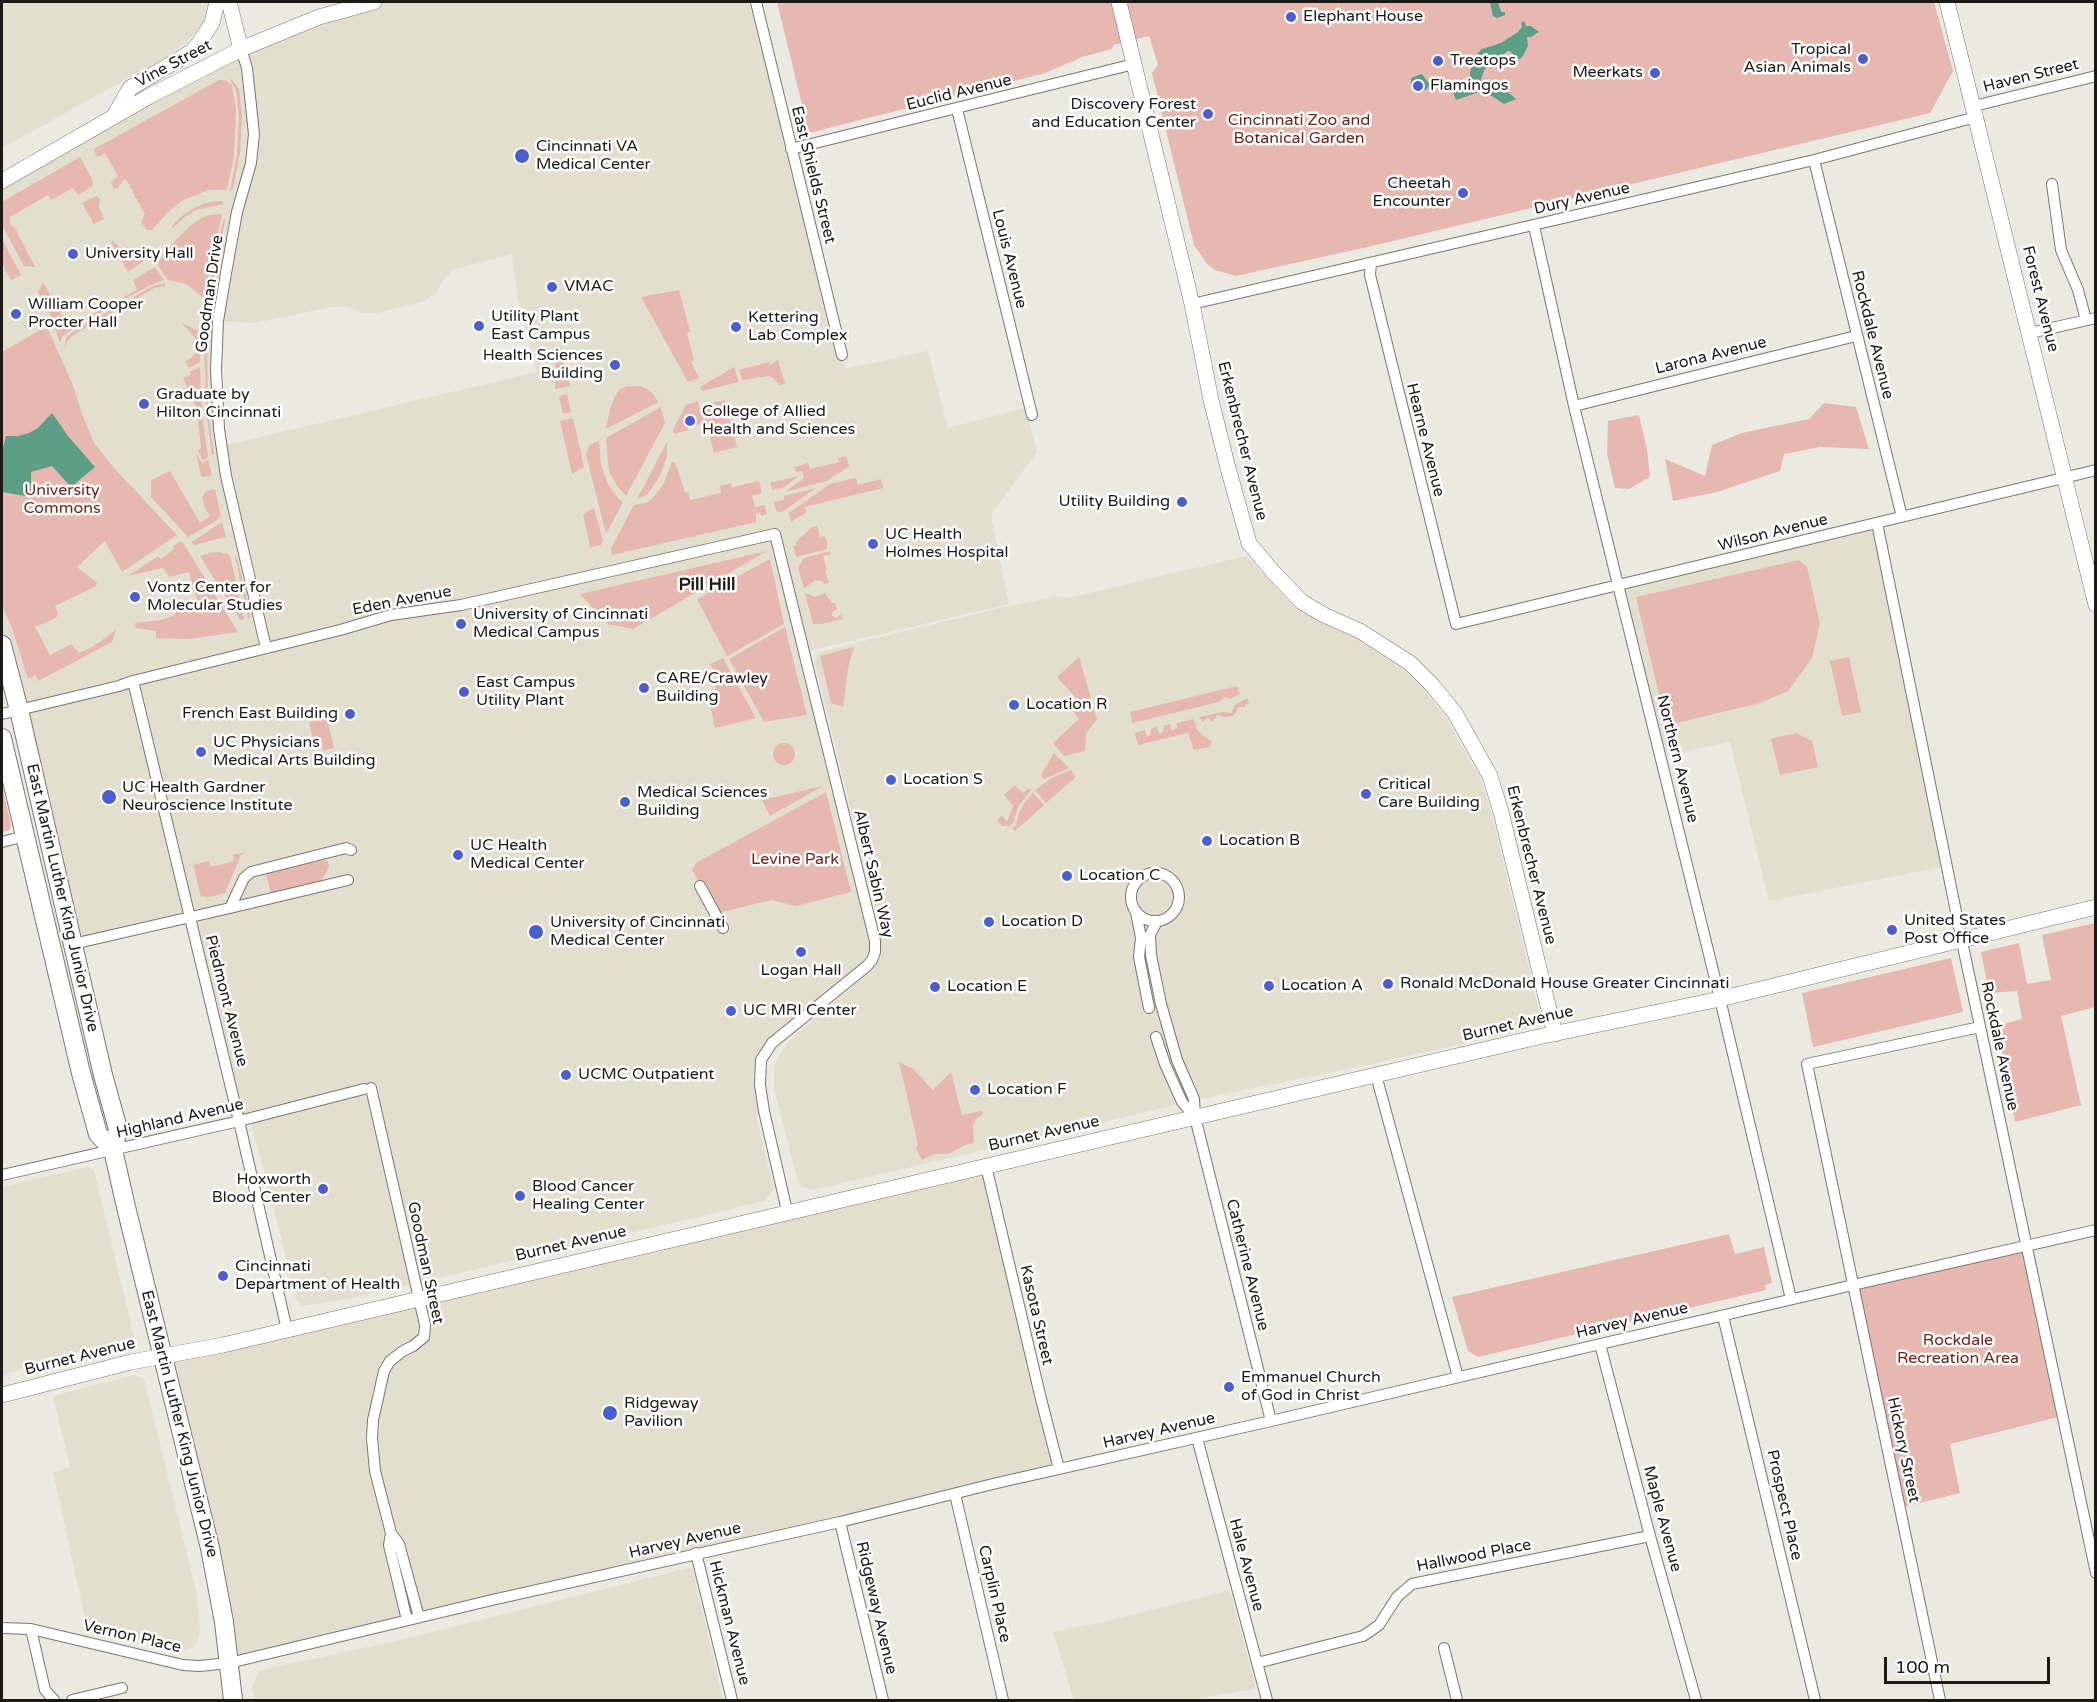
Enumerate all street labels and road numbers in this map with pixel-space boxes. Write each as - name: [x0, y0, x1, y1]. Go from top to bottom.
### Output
- street label: Vine Street: [133, 36, 215, 92]
- street label: Haven Street: [1981, 55, 2081, 97]
- street label: Euclid Avenue: [904, 71, 1014, 115]
- street label: East Shields Street: [787, 104, 839, 246]
- street label: Dury Avenue: [1532, 179, 1632, 219]
- street label: Louis Avenue: [987, 207, 1031, 311]
- street label: Goodman Drive: [192, 234, 228, 354]
- street label: Forest Avenue: [2018, 244, 2062, 354]
- street label: Rockdale Avenue: [1847, 269, 1897, 401]
- street label: Larona Avenue: [1653, 333, 1769, 379]
- street label: Erkenbrecher Avenue: [1213, 359, 1271, 523]
- street label: Hearne Avenue: [1402, 381, 1448, 499]
- street label: Wilson Avenue: [1716, 510, 1830, 556]
- street label: Eden Avenue: [351, 582, 453, 620]
- street label: Northern Avenue: [1652, 693, 1702, 825]
- street label: East Martin Luther King Junior Drive: [22, 762, 102, 1034]
- street label: Erkenbrecher Avenue: [1502, 783, 1560, 947]
- street label: Albert Sabin Way: [849, 808, 897, 940]
- street label: Piedmont Avenue: [200, 933, 252, 1069]
- street label: Rockdale Avenue: [1976, 980, 2022, 1112]
- street label: Burnet Avenue: [1461, 1002, 1575, 1046]
- street label: Highland Avenue: [115, 1095, 245, 1143]
- street label: Burnet Avenue: [987, 1112, 1101, 1156]
- street label: Catherine Avenue: [1221, 1197, 1273, 1333]
- street label: Goodman Street: [403, 1200, 447, 1326]
- street label: Burnet Avenue: [514, 1222, 628, 1266]
- street label: Kasota Street: [1015, 1263, 1057, 1367]
- street label: East Martin Luther King Junior Drive: [136, 1288, 222, 1560]
- street label: Harvey Avenue: [1574, 1299, 1690, 1343]
- street label: Burnet Avenue: [23, 1334, 137, 1380]
- street label: Hickory Street: [1882, 1396, 1924, 1504]
- street label: Harvey Avenue: [1101, 1409, 1217, 1453]
- street label: Prospect Place: [1762, 1448, 1806, 1562]
- street label: Maple Avenue: [1639, 1464, 1685, 1574]
- street label: Hale Avenue: [1224, 1516, 1268, 1614]
- street label: Harvey Avenue: [627, 1519, 743, 1563]
- street label: Hallwood Place: [1415, 1535, 1533, 1577]
- street label: Ridgeway Avenue: [851, 1540, 901, 1676]
- street label: Carplin Place: [973, 1543, 1015, 1645]
- street label: Hickman Avenue: [704, 1559, 754, 1687]
- street label: Vernon Place: [81, 1616, 183, 1658]

